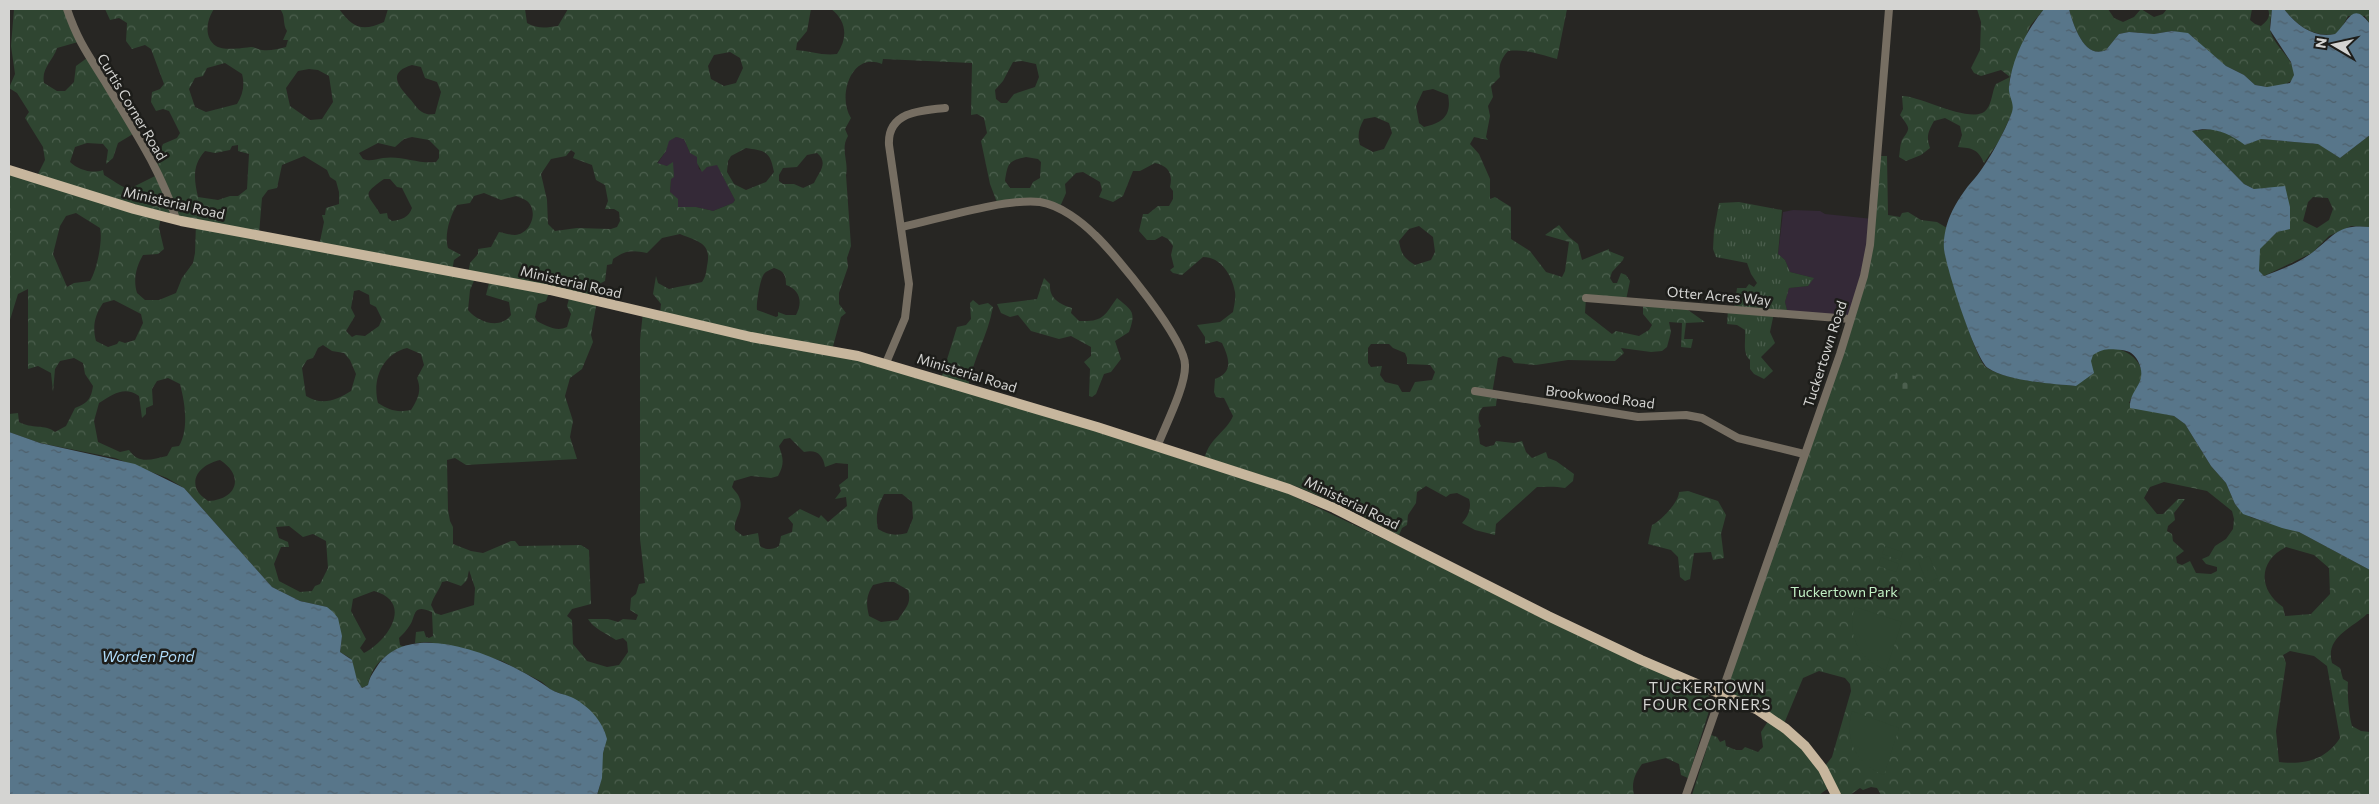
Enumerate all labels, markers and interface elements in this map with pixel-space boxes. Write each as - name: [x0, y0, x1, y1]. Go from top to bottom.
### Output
- north arrow: [2309, 20, 2359, 70]
- text: N: [2311, 36, 2330, 49]
- street label: Curtis Corner Road: [94, 50, 171, 163]
- street label: Ministerial Road: [122, 183, 226, 222]
- street label: Ministerial Road: [519, 262, 623, 301]
- street label: Otter Acres Way: [1666, 282, 1772, 309]
- street label: Tuckertown Road: [1799, 298, 1850, 409]
- street label: Ministerial Road: [915, 349, 1019, 396]
- street label: Brookwood Road: [1545, 381, 1656, 412]
- street label: Ministerial Road: [1302, 472, 1402, 533]
- park label: Tuckertown Park: [1790, 583, 1898, 600]
- water label: Worden Pond: [102, 647, 196, 665]
- district label: TUCKERTOWN FOUR CORNERS: [1643, 678, 1771, 713]

